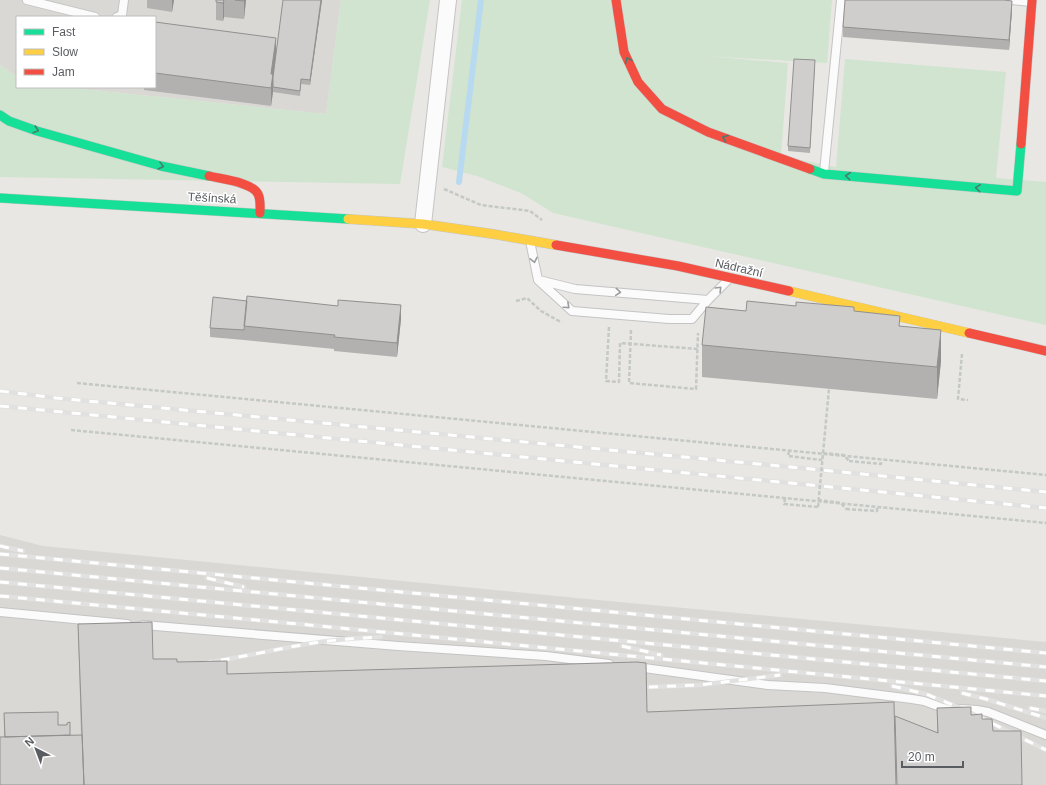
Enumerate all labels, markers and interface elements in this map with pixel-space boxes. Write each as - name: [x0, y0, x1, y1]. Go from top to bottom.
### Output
- legend: [16, 16, 156, 88]
- text: Fast: [52, 25, 76, 39]
- text: Slow: [52, 45, 78, 59]
- one-way arrow: [625, 56, 633, 64]
- text: Jam: [52, 65, 75, 79]
- one-way arrow: [32, 125, 39, 134]
- one-way arrow: [721, 134, 728, 143]
- one-way arrow: [157, 161, 164, 169]
- one-way arrow: [845, 172, 851, 181]
- one-way arrow: [975, 183, 981, 192]
- street label: Těšínská: [187, 190, 237, 206]
- street label: Nádražní: [714, 256, 765, 280]
- one-way arrow: [529, 257, 538, 263]
- one-way arrow: [714, 286, 722, 294]
- one-way arrow: [615, 288, 621, 297]
- one-way arrow: [562, 302, 570, 309]
- north arrow: [16, 729, 56, 769]
- text: N: [22, 734, 36, 749]
- scale bar: [902, 743, 963, 769]
- text: 20 m: [908, 750, 935, 764]

